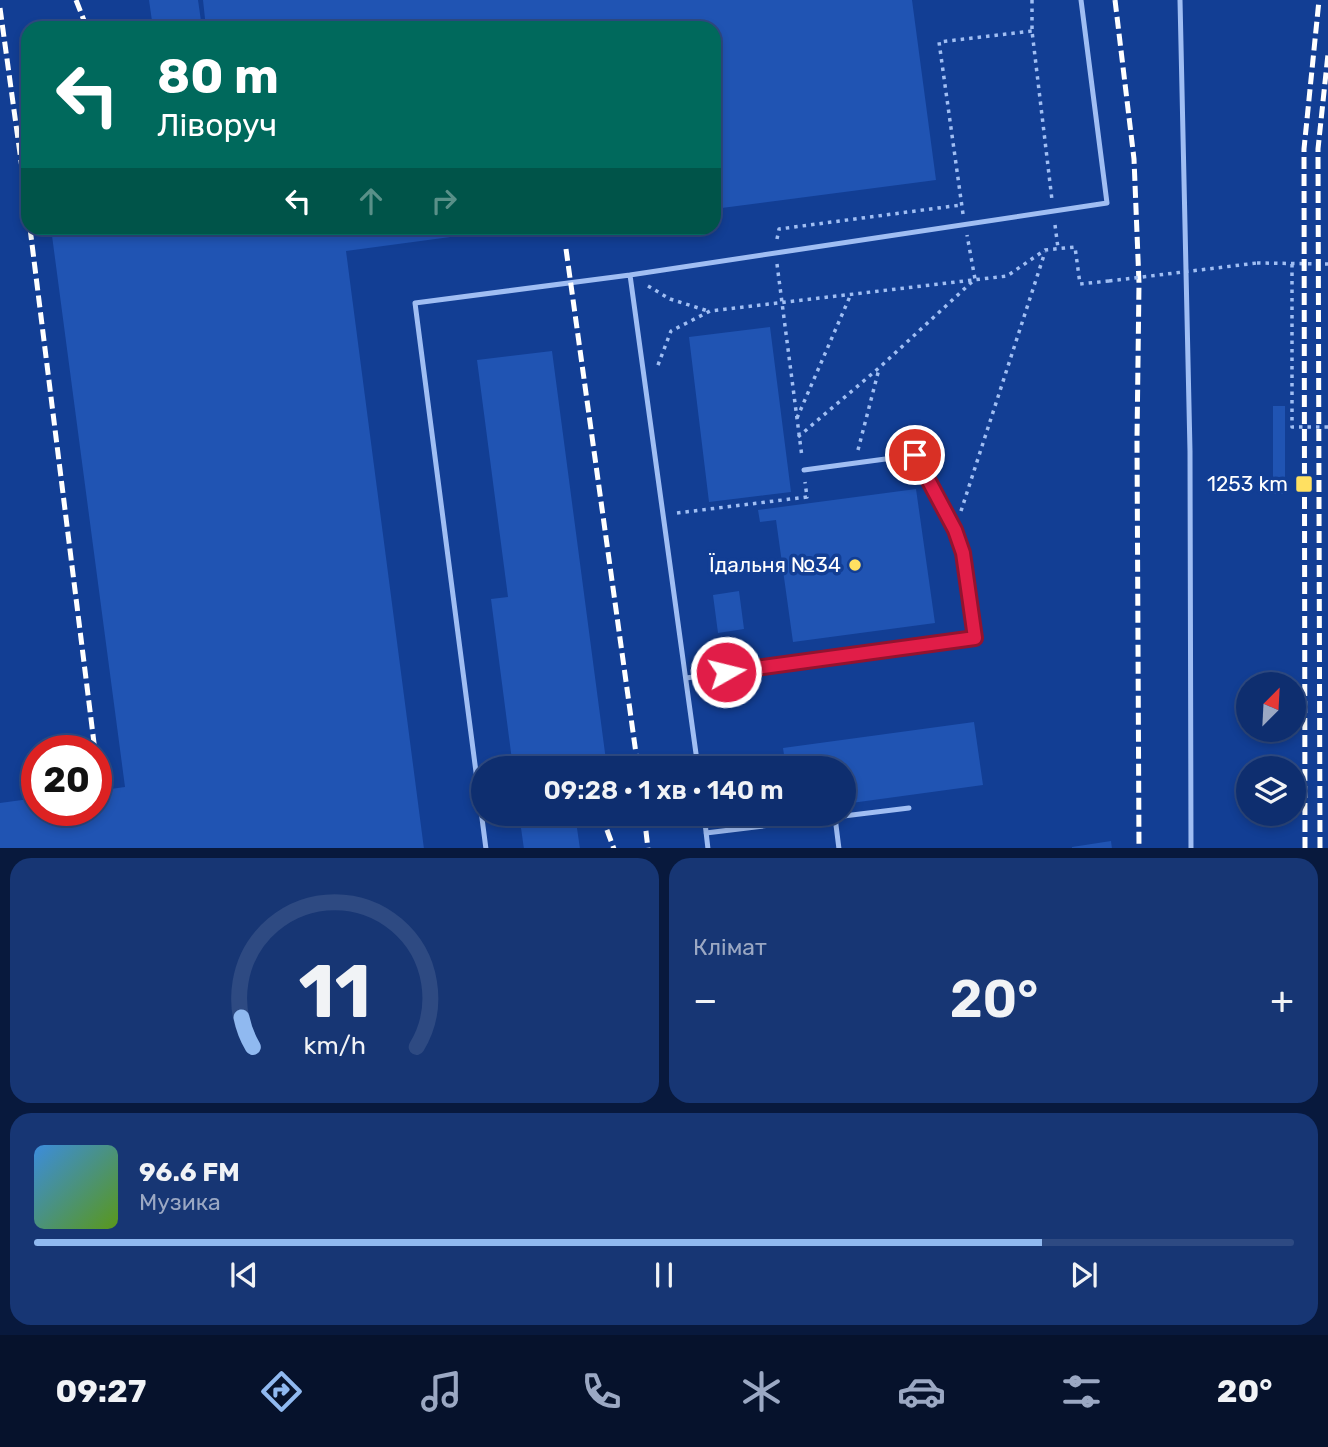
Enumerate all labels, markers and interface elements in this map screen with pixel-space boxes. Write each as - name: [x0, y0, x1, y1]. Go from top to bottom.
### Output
- text: 80 m: [157, 47, 279, 105]
- icon: left: [42, 49, 133, 140]
- text: Ліворуч: [157, 106, 277, 144]
- icon: left: [279, 182, 317, 220]
- icon: ahead: [352, 182, 390, 220]
- icon: right: [425, 182, 463, 220]
- pin: [885, 425, 945, 485]
- icon: arrive: [896, 436, 934, 474]
- place label: 1253 km: [1207, 471, 1288, 496]
- marker: 1253 km: [1294, 474, 1314, 494]
- place label: Їдальня №34: [709, 552, 841, 577]
- marker: Їдальня №34: [847, 557, 863, 573]
- position arrow: [689, 635, 763, 709]
- north arrow: [1236, 672, 1306, 742]
- map controls: [1236, 672, 1306, 826]
- speed limit sign: 20: [21, 735, 112, 826]
- button: layers: [1236, 756, 1306, 826]
- text: 09:28 · 1 хв · 140 m: [543, 775, 784, 806]
- text: Клімат: [693, 933, 767, 961]
- text: 11: [298, 949, 371, 1035]
- text: 20°: [950, 968, 1038, 1030]
- text: −: [693, 977, 718, 1023]
- text: +: [1270, 977, 1294, 1023]
- text: km/h: [303, 1030, 366, 1059]
- text: 96.6 FM: [139, 1157, 240, 1188]
- text: Музика: [139, 1188, 221, 1216]
- icon: previous: [225, 1256, 263, 1294]
- icon: pause: [645, 1256, 683, 1294]
- icon: next: [1065, 1256, 1103, 1294]
- icon: directions: [257, 1367, 306, 1416]
- icon: music: [417, 1367, 466, 1416]
- icon: phone: [577, 1367, 626, 1416]
- icon: climate: [737, 1367, 786, 1416]
- icon: car: [897, 1367, 946, 1416]
- icon: filters: [1057, 1367, 1106, 1416]
- text: 09:27: [55, 1372, 146, 1410]
- text: 20°: [1217, 1372, 1273, 1410]

